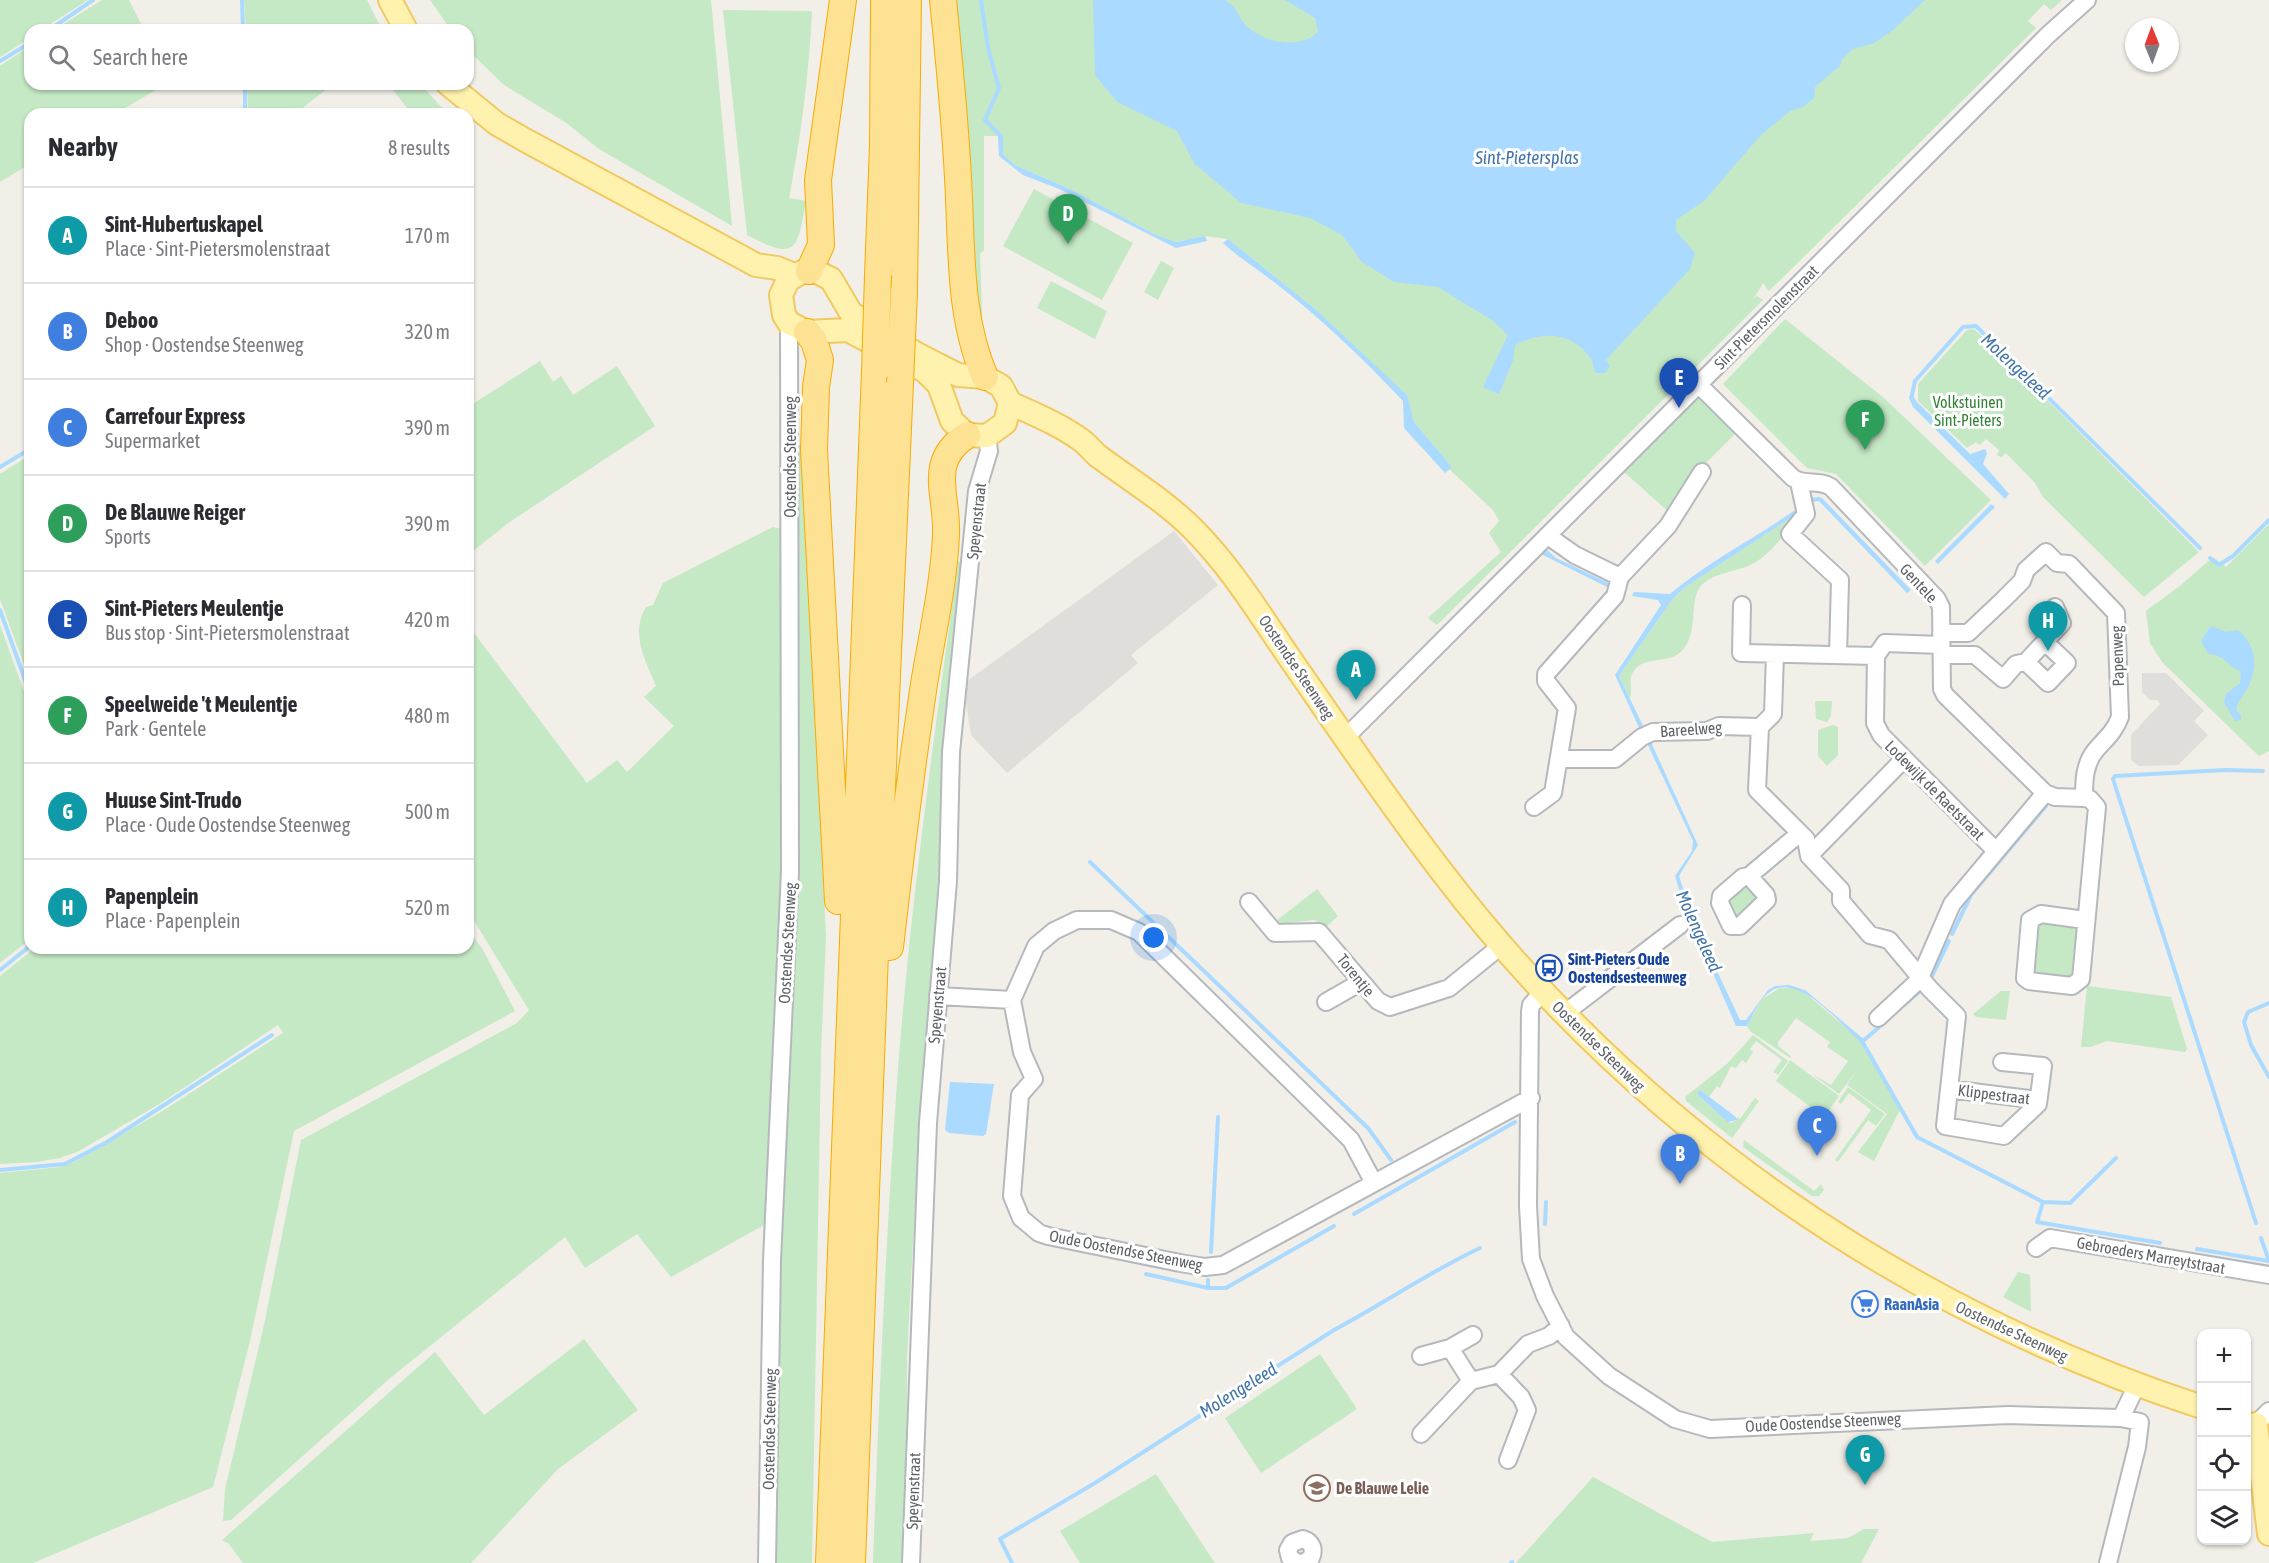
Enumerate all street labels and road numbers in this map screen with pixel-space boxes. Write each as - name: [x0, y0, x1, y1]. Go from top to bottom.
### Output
- street label: Sint-Pietersmolenstraat: [1710, 261, 1822, 373]
- street label: Oostendse Steenweg: [781, 396, 800, 518]
- street label: Speyenstraat: [963, 481, 990, 560]
- street label: Gentele: [1897, 560, 1941, 606]
- street label: Oostendse Steenweg: [1255, 612, 1339, 723]
- street label: Papenweg: [2107, 625, 2128, 687]
- street label: Bareelweg: [1660, 718, 1723, 741]
- street label: Lodewijk de Raetstraat: [1881, 737, 1989, 844]
- street label: Oostendse Steenweg: [775, 882, 800, 1004]
- street label: Torentje: [1333, 950, 1378, 1000]
- street label: Speyenstraat: [925, 965, 950, 1044]
- street label: Oostendse Steenweg: [1548, 997, 1649, 1096]
- street label: Klippestraat: [1957, 1081, 2031, 1108]
- street label: Oude Oostendse Steenweg: [1048, 1226, 1204, 1275]
- street label: Gebroeders Marreytstraat: [2075, 1233, 2227, 1278]
- street label: Oostendse Steenweg: [1953, 1297, 2071, 1366]
- street label: Oostendse Steenweg: [759, 1368, 780, 1490]
- street label: Oude Oostendse Steenweg: [1745, 1409, 1901, 1436]
- street label: Speyenstraat: [903, 1452, 924, 1530]

